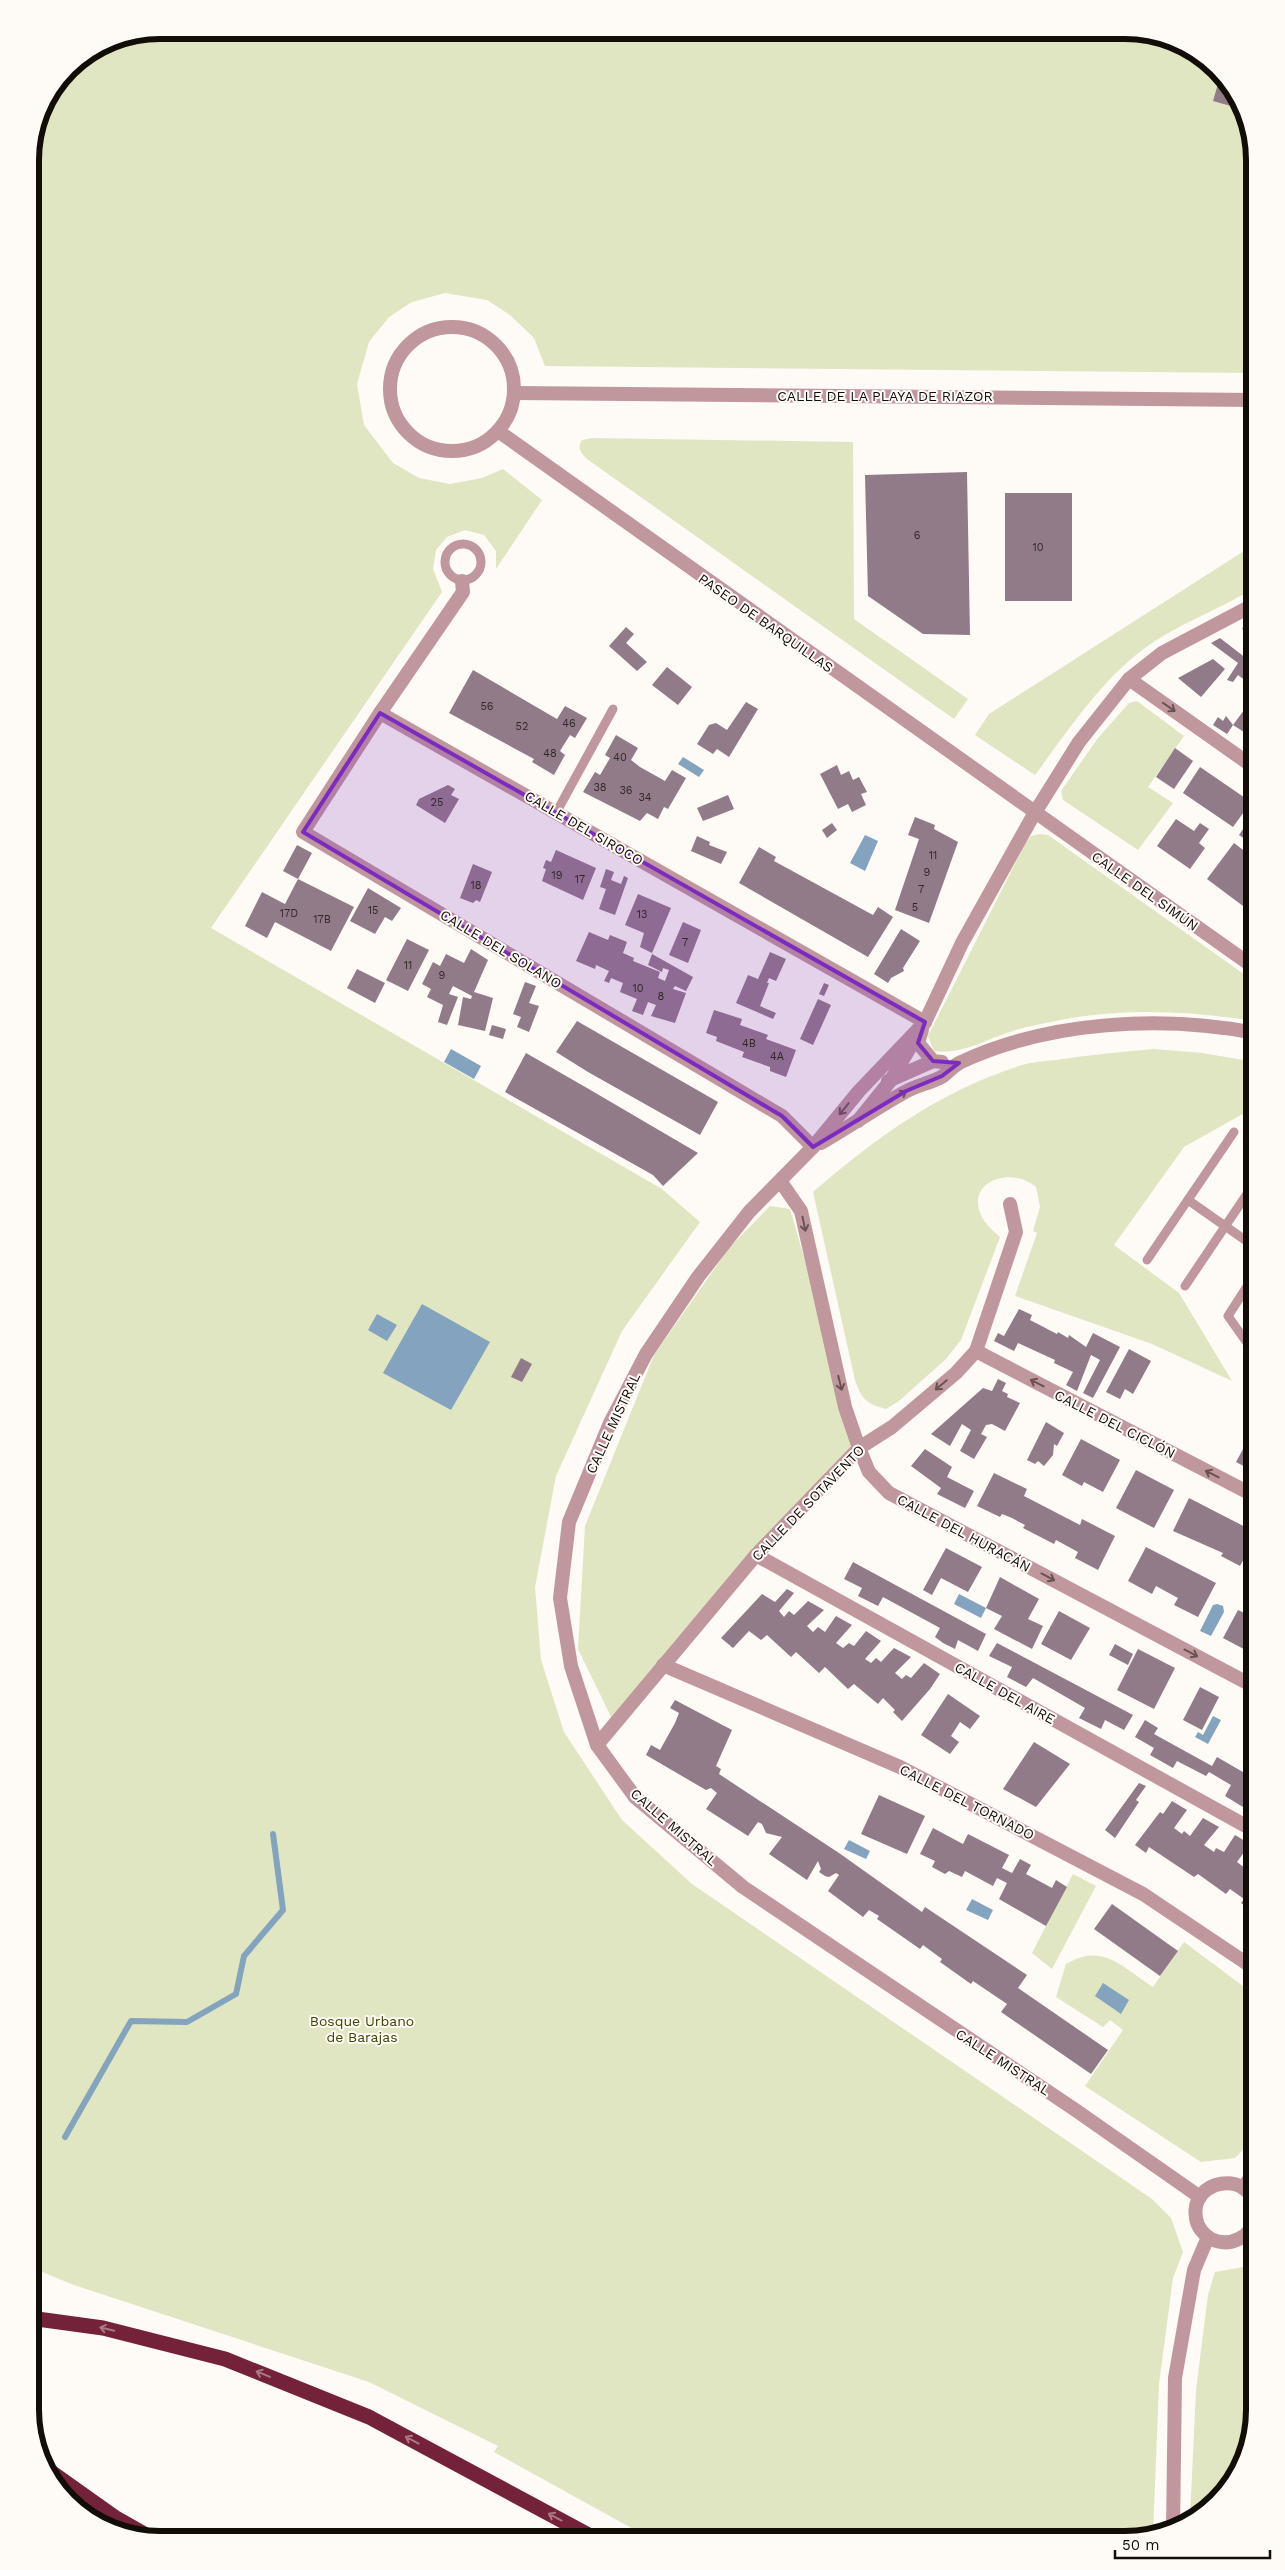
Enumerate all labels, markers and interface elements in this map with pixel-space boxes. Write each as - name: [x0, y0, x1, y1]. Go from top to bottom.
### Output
- street label: CALLE DE LA PLAYA DE RIAZOR: [777, 388, 993, 404]
- house number: 6: [914, 529, 921, 542]
- house number: 10: [1032, 541, 1044, 554]
- street label: PASEO DE BARQUILLAS: [696, 570, 836, 676]
- house number: 56: [480, 700, 494, 713]
- one-way arrow: [1161, 702, 1175, 712]
- house number: 46: [562, 717, 576, 730]
- house number: 52: [516, 720, 528, 733]
- house number: 48: [543, 747, 557, 760]
- house number: 40: [613, 751, 627, 764]
- house number: 38: [593, 781, 607, 794]
- house number: 36: [619, 784, 633, 797]
- street label: CALLE DEL SIROCO: [522, 788, 646, 868]
- house number: 34: [638, 791, 652, 804]
- house number: 25: [431, 796, 443, 809]
- street label: CALLE DEL SIMÚN: [1089, 848, 1201, 934]
- house number: 11: [929, 849, 937, 862]
- house number: 9: [924, 866, 931, 879]
- house number: 19: [551, 869, 563, 882]
- house number: 17: [575, 873, 585, 886]
- house number: 18: [470, 879, 482, 892]
- house number: 7: [918, 883, 924, 896]
- house number: 5: [912, 901, 918, 914]
- house number: 15: [368, 904, 378, 917]
- street label: CALLE DEL SOLANO: [437, 906, 565, 992]
- house number: 17D: [280, 907, 298, 920]
- house number: 13: [637, 908, 647, 921]
- house number: 17B: [313, 913, 331, 926]
- house number: 7: [682, 936, 688, 949]
- house number: 11: [404, 959, 412, 972]
- house number: 9: [439, 969, 446, 982]
- house number: 10: [632, 982, 644, 995]
- house number: 8: [658, 990, 665, 1003]
- house number: 4B: [742, 1037, 756, 1050]
- house number: 4A: [770, 1050, 784, 1063]
- one-way arrow: [893, 1090, 907, 1100]
- one-way arrow: [839, 1102, 850, 1115]
- one-way arrow: [800, 1216, 809, 1232]
- street label: CALLE MISTRAL: [583, 1370, 643, 1476]
- one-way arrow: [836, 1374, 845, 1390]
- one-way arrow: [1029, 1378, 1044, 1388]
- one-way arrow: [935, 1380, 948, 1391]
- street label: CALLE DEL CICLÓN: [1052, 1387, 1178, 1461]
- street label: CALLE DE SOTAVENTO: [749, 1442, 867, 1564]
- one-way arrow: [1205, 1469, 1220, 1478]
- street label: CALLE DEL HURACÁN: [895, 1491, 1033, 1575]
- one-way arrow: [1040, 1572, 1055, 1582]
- one-way arrow: [1184, 1648, 1199, 1658]
- street label: CALLE DEL AIRE: [952, 1659, 1058, 1727]
- street label: CALLE DEL TORNADO: [897, 1761, 1037, 1843]
- street label: CALLE MISTRAL: [627, 1785, 721, 1869]
- park label: Bosque Urbano de Barajas: [310, 2013, 414, 2045]
- street label: CALLE MISTRAL: [953, 2026, 1053, 2098]
- one-way arrow: [100, 2324, 116, 2333]
- one-way arrow: [256, 2369, 271, 2379]
- one-way arrow: [404, 2435, 419, 2445]
- one-way arrow: [548, 2512, 563, 2521]
- scale bar: [1115, 2528, 1270, 2560]
- text: 50 m: [1122, 2536, 1159, 2554]

